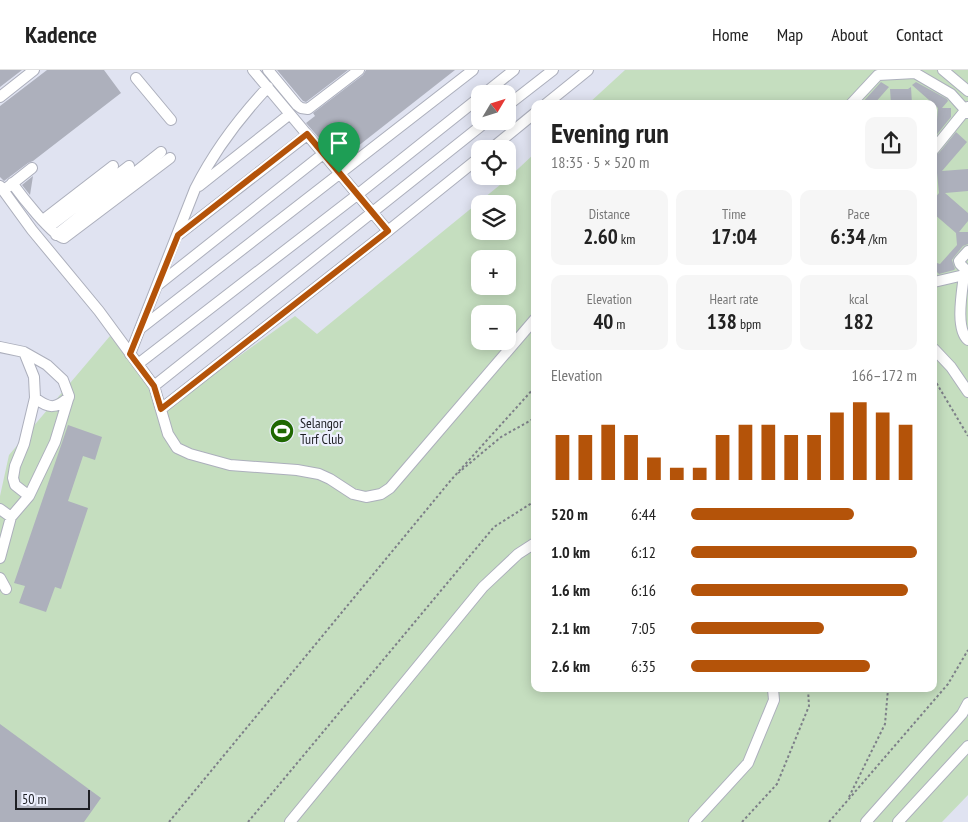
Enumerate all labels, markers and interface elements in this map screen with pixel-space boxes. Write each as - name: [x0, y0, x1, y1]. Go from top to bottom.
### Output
- text: Kadence: [25, 19, 97, 50]
- text: Home: [712, 23, 749, 46]
- text: Map: [777, 23, 803, 46]
- text: About: [831, 23, 868, 46]
- text: Contact: [896, 23, 943, 46]
- north arrow: [471, 85, 516, 130]
- map controls: [471, 85, 516, 350]
- text: Evening run: [551, 114, 669, 151]
- button: share: [865, 117, 917, 169]
- pin: [318, 122, 360, 173]
- icon: arrive: [325, 129, 353, 157]
- button: locate: [471, 140, 516, 185]
- text: 18:35 · 5 × 520 m: [551, 152, 649, 172]
- button: layers: [471, 195, 516, 240]
- text: Distance: [589, 205, 630, 223]
- text: Time: [722, 205, 746, 223]
- text: Pace: [848, 205, 870, 223]
- text: 2.60: [583, 223, 618, 250]
- text: 17:04: [711, 223, 757, 250]
- text: 6:34: [830, 223, 866, 250]
- text: km: [618, 230, 635, 248]
- text: /km: [866, 230, 887, 248]
- button: +: [471, 250, 516, 295]
- text: Elevation: [587, 290, 632, 308]
- text: Heart rate: [710, 290, 758, 308]
- text: kcal: [849, 290, 868, 308]
- button: −: [471, 305, 516, 350]
- text: 40: [593, 308, 613, 335]
- text: 138: [707, 308, 737, 335]
- text: 182: [844, 308, 874, 335]
- text: m: [613, 315, 625, 333]
- text: bpm: [737, 315, 761, 333]
- text: Elevation: [551, 365, 602, 385]
- text: 166–172 m: [852, 365, 917, 385]
- place label: Selangor Turf Club: [300, 414, 343, 448]
- sports icon: Selangor Turf Club: [269, 418, 295, 444]
- text: 520 m: [551, 504, 588, 524]
- text: 6:44: [631, 504, 656, 524]
- text: 1.0 km: [551, 542, 590, 562]
- text: 6:12: [631, 542, 656, 562]
- text: 1.6 km: [551, 580, 590, 600]
- text: 6:16: [631, 580, 656, 600]
- text: 2.1 km: [551, 618, 590, 638]
- text: 7:05: [631, 618, 656, 638]
- text: 2.6 km: [551, 656, 590, 676]
- text: 6:35: [631, 656, 656, 676]
- scale bar: [15, 787, 90, 810]
- text: 50 m: [22, 790, 47, 808]

